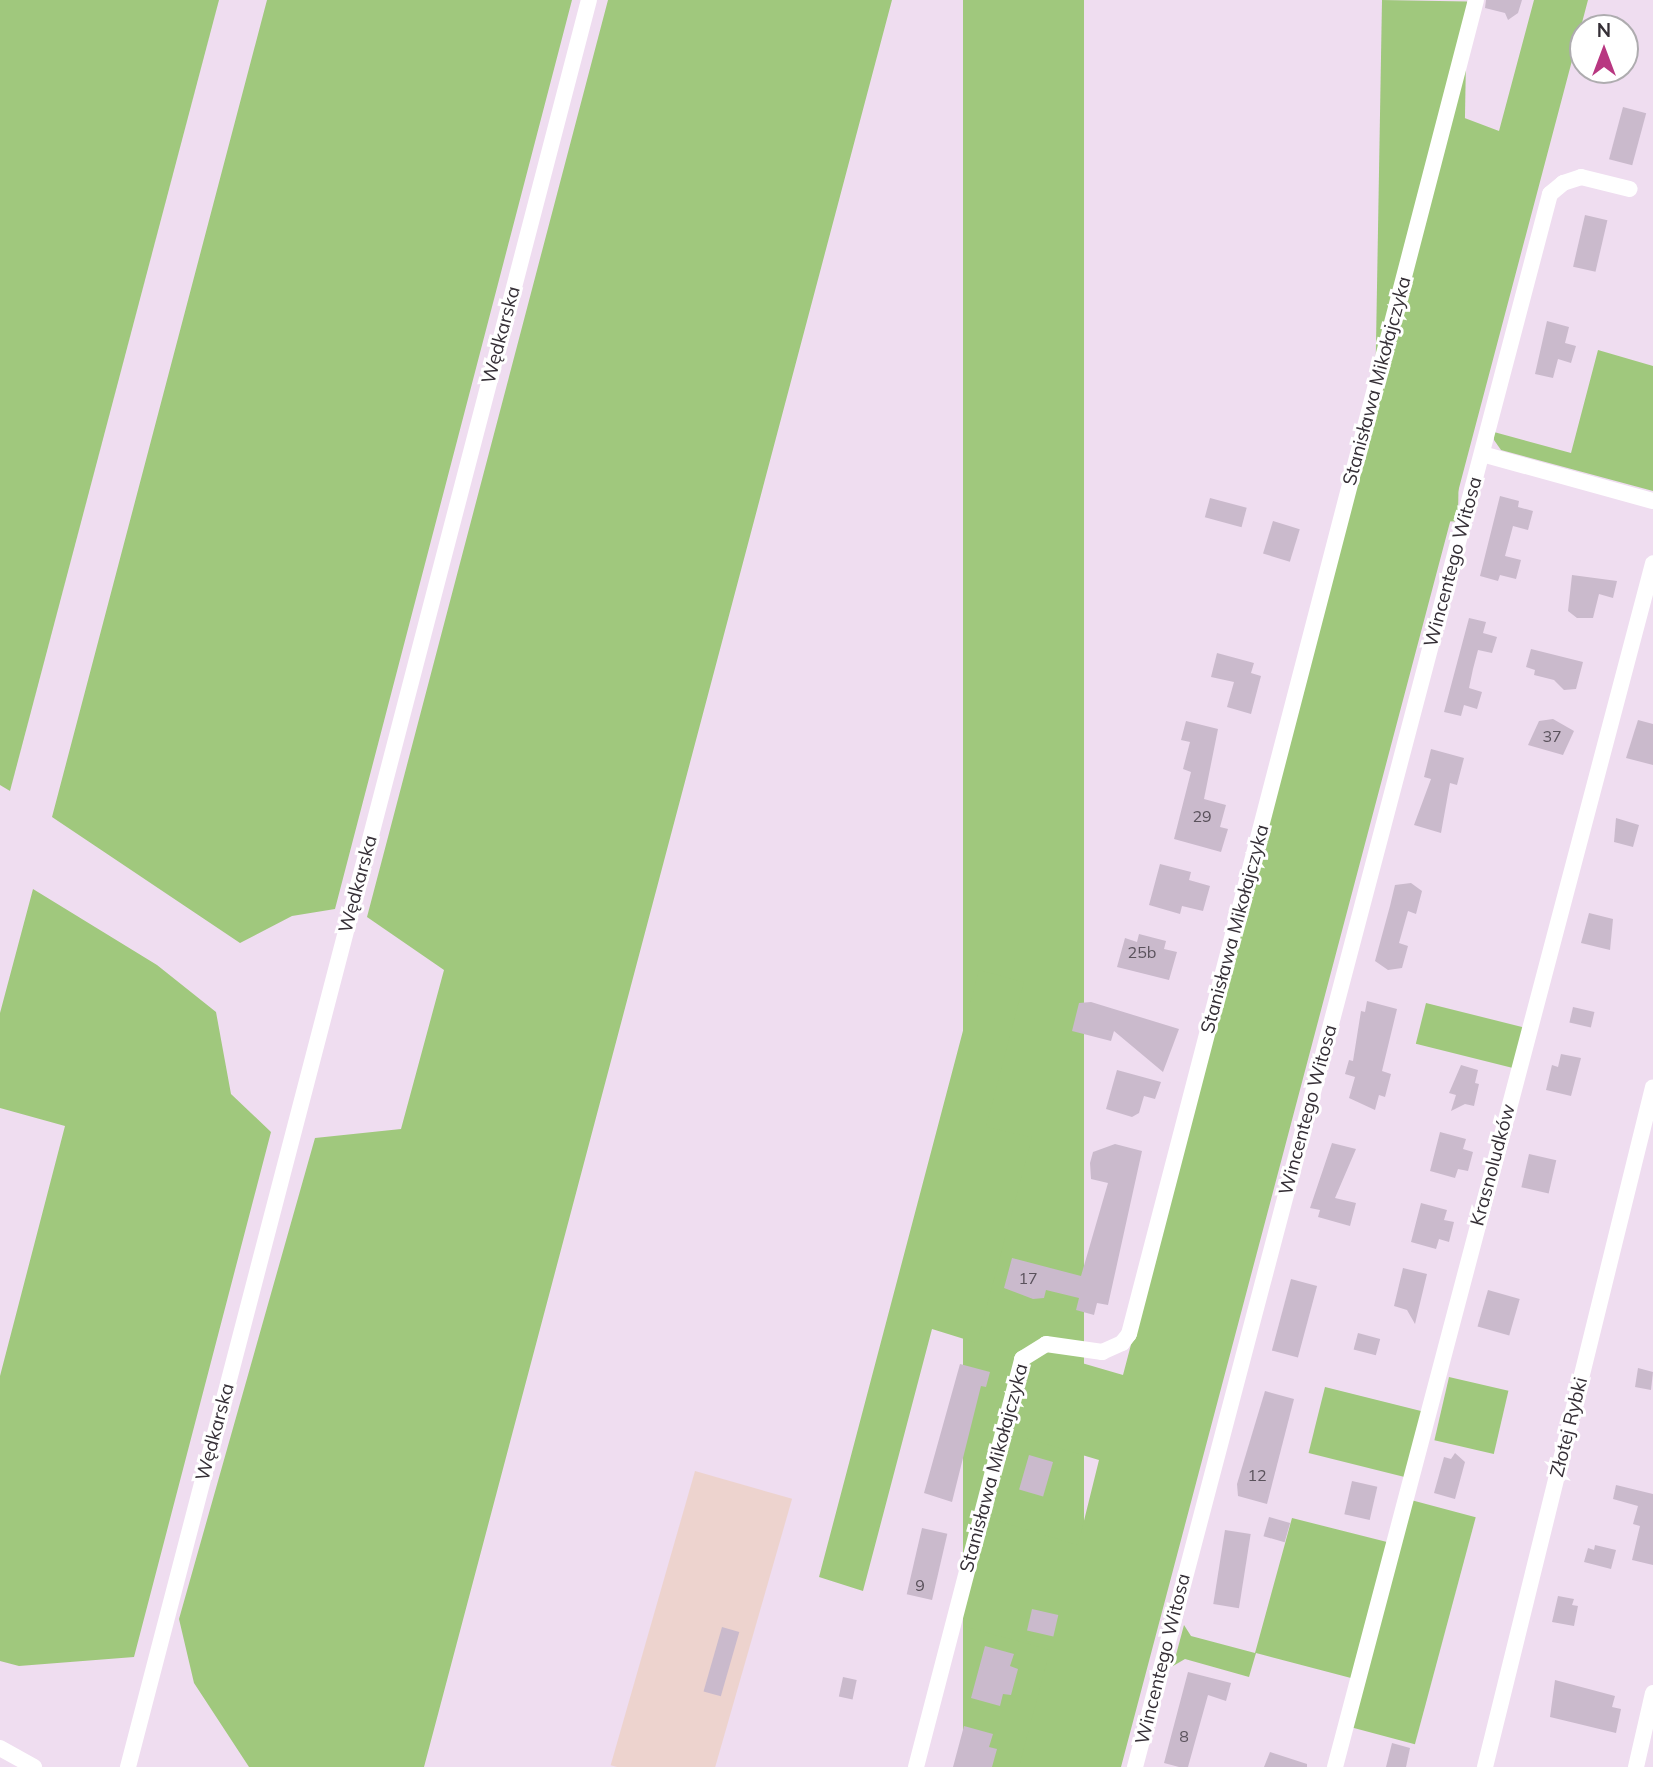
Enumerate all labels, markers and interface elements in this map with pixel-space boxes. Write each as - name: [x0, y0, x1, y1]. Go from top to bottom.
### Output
- north arrow: [1569, 14, 1639, 84]
- text: N: [1597, 18, 1611, 42]
- street label: Stanisława Mikołajczyka: [1338, 274, 1416, 488]
- street label: Wędkarska: [477, 284, 525, 386]
- street label: Wincentego Witosa: [1419, 474, 1487, 650]
- house number: 37: [1542, 726, 1562, 746]
- house number: 29: [1192, 806, 1212, 826]
- street label: Stanisława Mikołajczyka: [1196, 822, 1274, 1036]
- street label: Wędkarska: [334, 833, 382, 935]
- house number: 25b: [1128, 942, 1156, 962]
- street label: Wincentego Witosa: [1274, 1022, 1342, 1198]
- street label: Krasnoludków: [1466, 1102, 1520, 1228]
- house number: 17: [1018, 1268, 1038, 1288]
- street label: Stanisława Mikołajczyka: [955, 1361, 1033, 1575]
- street label: Złotej Rybki: [1546, 1375, 1592, 1479]
- street label: Wędkarska: [191, 1381, 239, 1483]
- house number: 12: [1247, 1465, 1267, 1485]
- street label: Wincentego Witosa: [1131, 1571, 1195, 1747]
- house number: 9: [915, 1575, 925, 1595]
- house number: 8: [1179, 1726, 1189, 1746]

